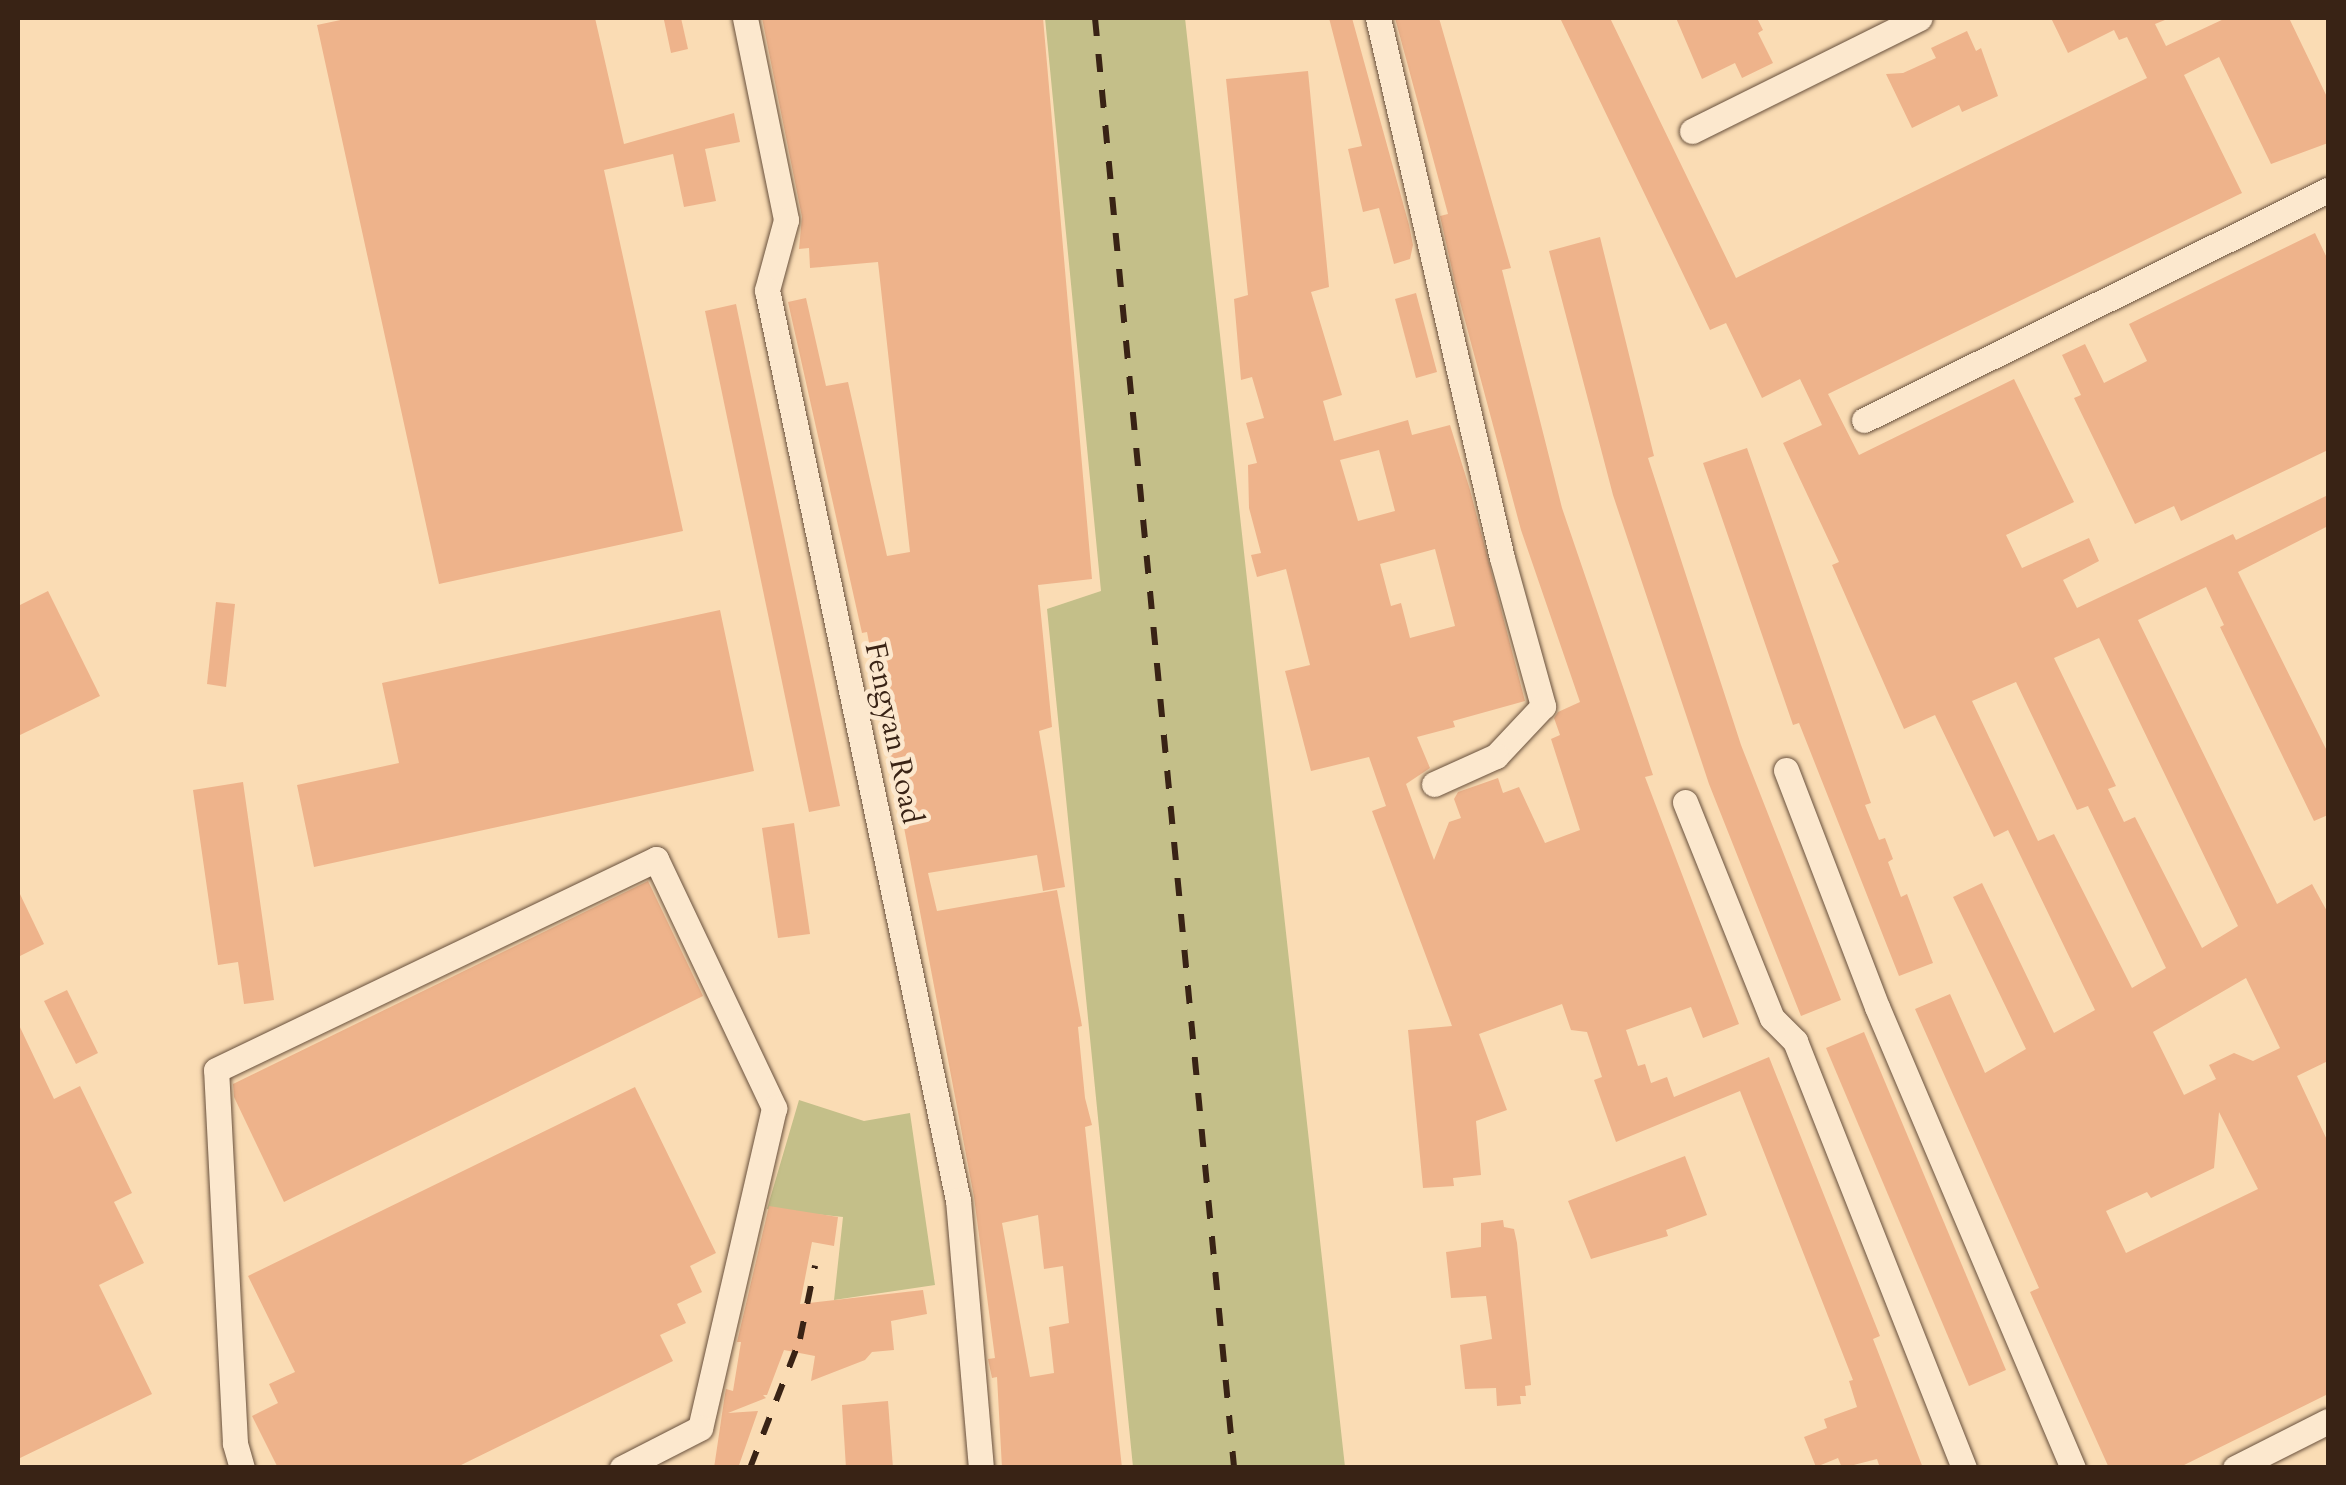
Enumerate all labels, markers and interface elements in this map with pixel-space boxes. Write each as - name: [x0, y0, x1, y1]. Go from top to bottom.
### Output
- street label: Fengyan Road: [856, 639, 930, 827]

